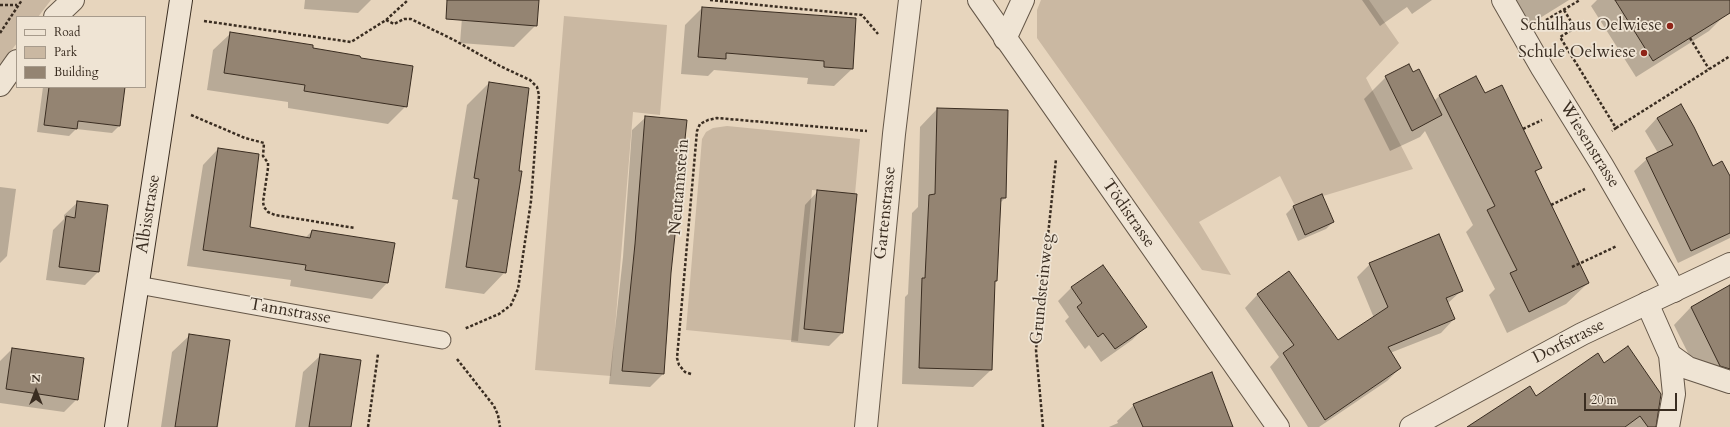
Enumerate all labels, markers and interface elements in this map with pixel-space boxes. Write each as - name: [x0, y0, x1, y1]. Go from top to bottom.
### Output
- legend: [16, 16, 146, 88]
- place label: Schulhaus Oelwiese: [1520, 16, 1662, 36]
- marker: Schulhaus Oelwiese: [1665, 21, 1675, 31]
- text: Road: [54, 24, 80, 40]
- place label: Schule Oelwiese: [1518, 43, 1636, 63]
- text: Park: [54, 44, 77, 60]
- marker: Schule Oelwiese: [1639, 48, 1649, 58]
- text: Building: [54, 64, 98, 80]
- street label: Wiesenstrasse: [1554, 98, 1624, 192]
- street label: Neutannstein: [666, 138, 694, 236]
- street label: Gartenstrasse: [871, 165, 901, 261]
- street label: Albisstrasse: [133, 173, 165, 255]
- street label: Tödistrasse: [1097, 176, 1159, 252]
- street label: Grundsteinweg: [1027, 232, 1059, 346]
- street label: Tannstrasse: [247, 295, 333, 329]
- street label: Dorfstrasse: [1530, 315, 1608, 369]
- north arrow: [16, 371, 56, 411]
- text: N: [31, 371, 41, 386]
- scale bar: [1586, 385, 1679, 411]
- text: 20 m: [1591, 392, 1617, 408]

